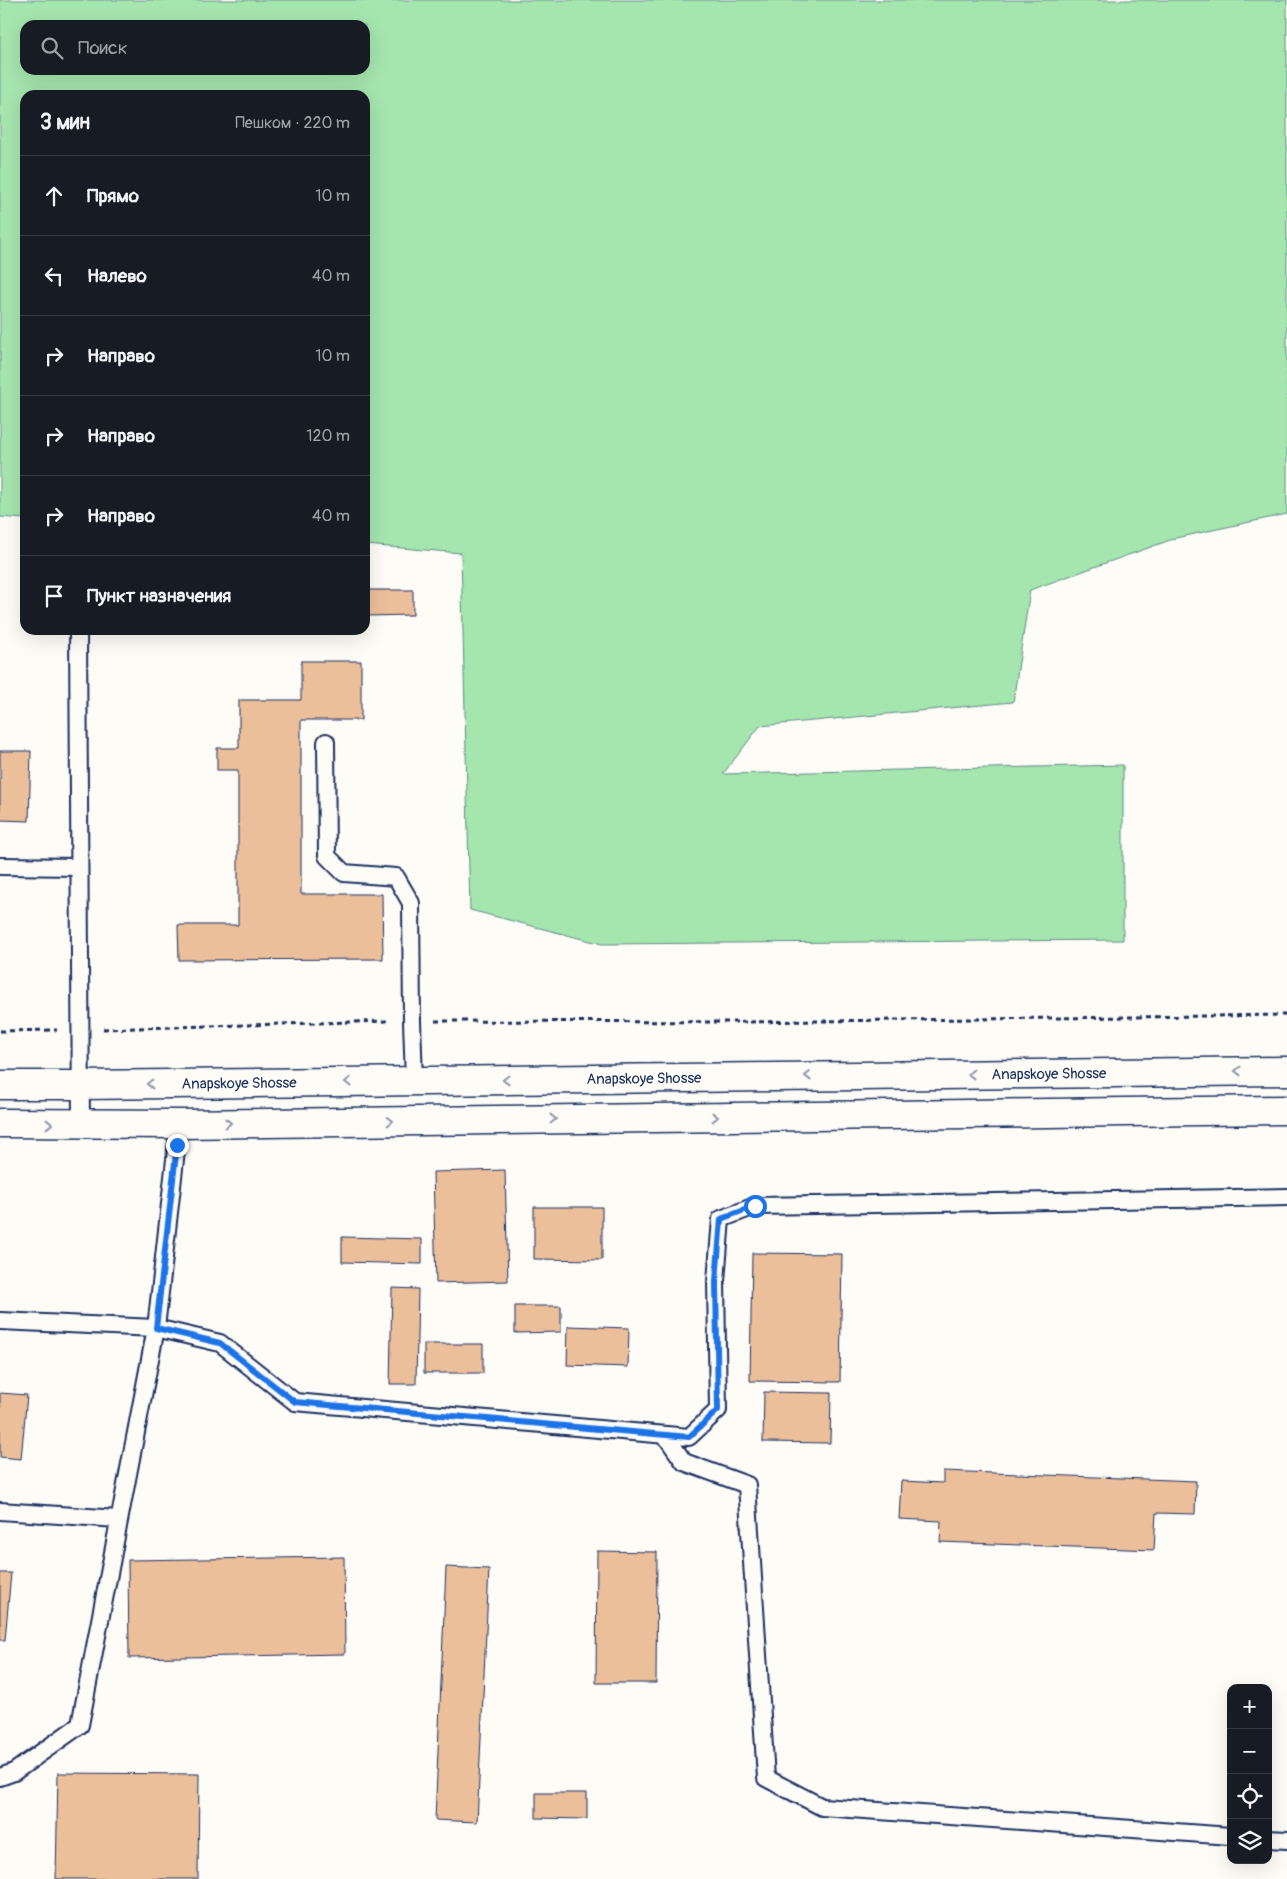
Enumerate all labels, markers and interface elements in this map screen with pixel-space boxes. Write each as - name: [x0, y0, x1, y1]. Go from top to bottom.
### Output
- search box: [20, 20, 370, 75]
- icon: search: [38, 34, 66, 62]
- text: Поиск: [78, 36, 128, 60]
- text: 3 мин: [40, 109, 90, 136]
- text: Пешком · 220 m: [235, 113, 350, 133]
- icon: ahead: [40, 182, 68, 210]
- text: Прямо: [87, 184, 139, 208]
- text: 10 m: [315, 186, 350, 206]
- icon: left: [40, 262, 68, 290]
- text: Налево: [87, 264, 147, 288]
- text: 40 m: [312, 266, 350, 286]
- icon: right: [40, 342, 68, 370]
- text: Направо: [87, 344, 155, 368]
- text: 10 m: [315, 346, 350, 366]
- icon: right: [40, 422, 68, 450]
- text: Направо: [87, 424, 155, 448]
- text: 120 m: [306, 426, 350, 446]
- icon: right: [40, 502, 68, 530]
- text: Направо: [87, 504, 155, 528]
- text: 40 m: [312, 506, 350, 526]
- icon: arrive: [40, 582, 68, 610]
- text: Пункт назначения: [87, 584, 231, 608]
- street label: Anapskoye Shosse: [991, 1064, 1107, 1084]
- one-way arrow: [1234, 1066, 1242, 1076]
- street label: Anapskoye Shosse: [586, 1068, 702, 1089]
- one-way arrow: [967, 1069, 975, 1080]
- one-way arrow: [804, 1071, 812, 1082]
- street label: Anapskoye Shosse: [181, 1073, 297, 1093]
- one-way arrow: [502, 1075, 510, 1085]
- one-way arrow: [344, 1077, 352, 1087]
- one-way arrow: [146, 1079, 154, 1090]
- one-way arrow: [712, 1112, 720, 1122]
- one-way arrow: [550, 1114, 557, 1124]
- one-way arrow: [387, 1116, 395, 1126]
- one-way arrow: [224, 1118, 232, 1128]
- one-way arrow: [45, 1119, 53, 1129]
- route end: [166, 1134, 189, 1157]
- route start: [744, 1195, 767, 1218]
- map controls: [1227, 1684, 1272, 1864]
- button: +: [1227, 1684, 1272, 1729]
- button: −: [1227, 1729, 1272, 1774]
- button: locate: [1227, 1774, 1272, 1819]
- button: layers: [1227, 1819, 1272, 1864]

